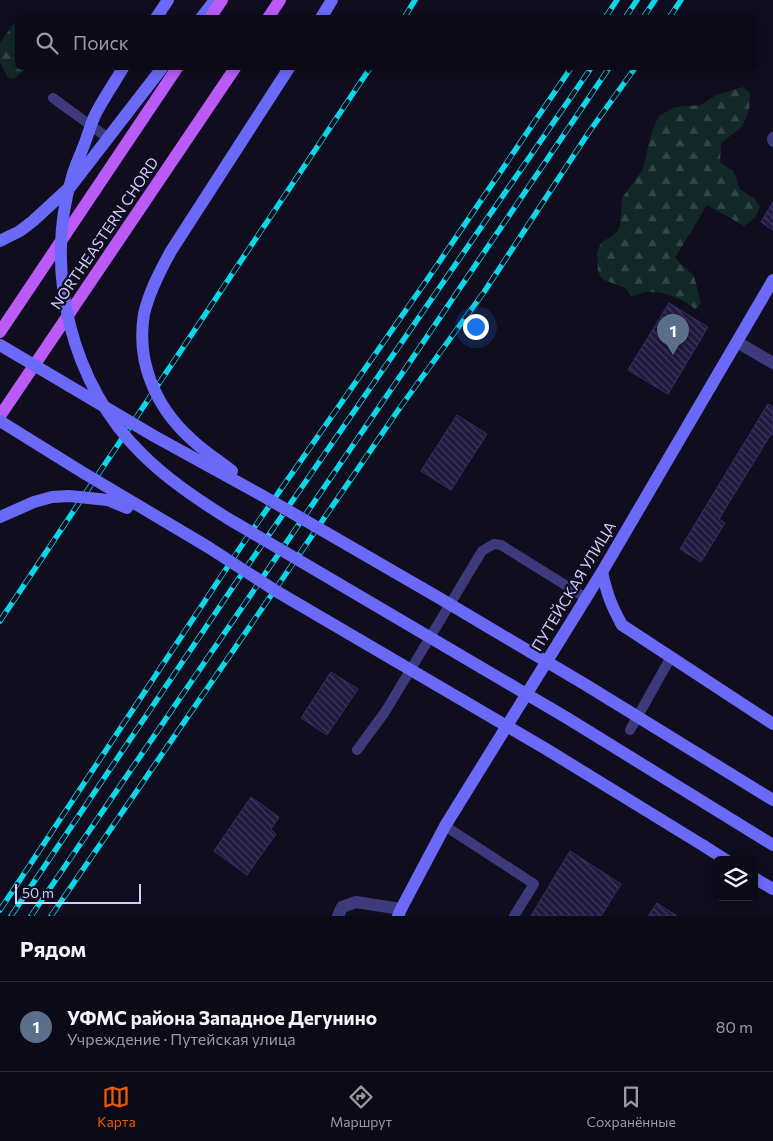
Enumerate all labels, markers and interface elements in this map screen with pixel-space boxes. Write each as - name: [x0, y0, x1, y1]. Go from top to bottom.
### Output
- search box: [15, 15, 758, 70]
- icon: search: [33, 29, 61, 57]
- text: Поиск: [73, 31, 129, 54]
- street label: NORTHEASTERN CHORD: [46, 153, 162, 313]
- your location: [463, 314, 489, 340]
- pin: 1: [657, 314, 689, 355]
- street label: ПУТЕЙСКАЯ УЛИЦА: [527, 518, 619, 654]
- map controls: [713, 856, 758, 901]
- button: layers: [713, 856, 758, 901]
- scale bar: [15, 881, 141, 904]
- text: 50 m: [22, 884, 54, 901]
- text: Рядом: [20, 936, 86, 961]
- text: УФМС района Западное Дегунино: [67, 1006, 377, 1029]
- text: 1: [32, 1017, 40, 1036]
- text: 80 m: [716, 1017, 753, 1036]
- text: Учреждение · Путейская улица: [67, 1029, 295, 1048]
- tab: Карта: [97, 1083, 136, 1130]
- tab: Маршрут: [330, 1083, 392, 1130]
- tab: Сохранённые: [586, 1083, 676, 1130]

